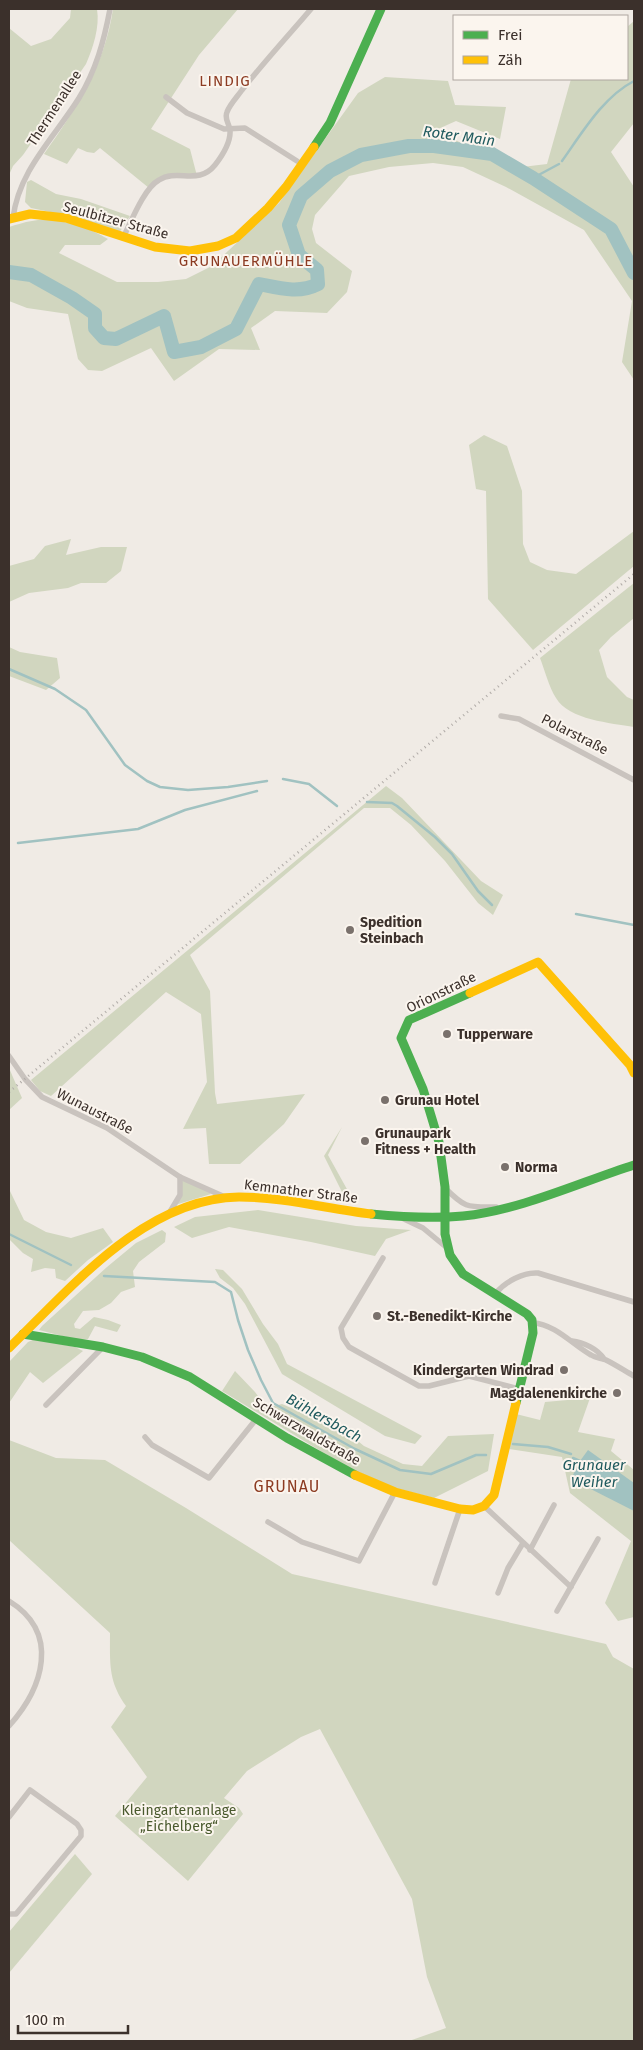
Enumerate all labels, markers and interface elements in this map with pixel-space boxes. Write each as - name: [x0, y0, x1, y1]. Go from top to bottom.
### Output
- legend: [453, 15, 628, 80]
- text: Frei: [498, 26, 523, 44]
- text: Zäh: [498, 51, 523, 69]
- street label: Thermenallee: [24, 67, 85, 149]
- district label: LINDIG: [199, 72, 251, 90]
- water label: Roter Main: [422, 122, 496, 150]
- street label: Seulbitzer Straße: [61, 198, 171, 243]
- district label: GRUNAUERMÜHLE: [179, 252, 313, 270]
- street label: Polarstraße: [538, 710, 611, 759]
- place label: Spedition Steinbach: [360, 914, 424, 947]
- marker: Spedition Steinbach: [344, 924, 356, 936]
- street label: Orionstraße: [404, 968, 479, 1017]
- place label: Tupperware: [457, 1026, 533, 1043]
- marker: Tupperware: [441, 1028, 453, 1040]
- street label: Wunaustraße: [54, 1085, 136, 1138]
- place label: Grunau Hotel: [395, 1092, 480, 1109]
- marker: Grunau Hotel: [379, 1094, 391, 1106]
- place label: Grunaupark Fitness + Health: [375, 1125, 476, 1158]
- marker: Grunaupark Fitness + Health: [359, 1135, 371, 1147]
- place label: Norma: [515, 1159, 558, 1176]
- marker: Norma: [499, 1161, 511, 1173]
- street label: Kemnather Straße: [243, 1176, 359, 1207]
- place label: St.-Benedikt-Kirche: [387, 1308, 512, 1325]
- marker: St.-Benedikt-Kirche: [371, 1310, 383, 1322]
- place label: Kindergarten Windrad: [413, 1362, 554, 1379]
- marker: Kindergarten Windrad: [558, 1364, 570, 1376]
- place label: Magdalenenkirche: [490, 1385, 607, 1402]
- marker: Magdalenenkirche: [611, 1387, 623, 1399]
- water label: Bühlersbach: [283, 1390, 365, 1446]
- street label: Schwarzwaldstraße: [250, 1394, 363, 1469]
- water label: Grunauer Weiher: [562, 1456, 627, 1491]
- district label: GRUNAU: [254, 1477, 320, 1496]
- park label: Kleingartenanlage „Eichelberg“: [122, 1802, 236, 1835]
- scale bar: [18, 2002, 128, 2034]
- text: 100 m: [25, 2011, 65, 2029]

